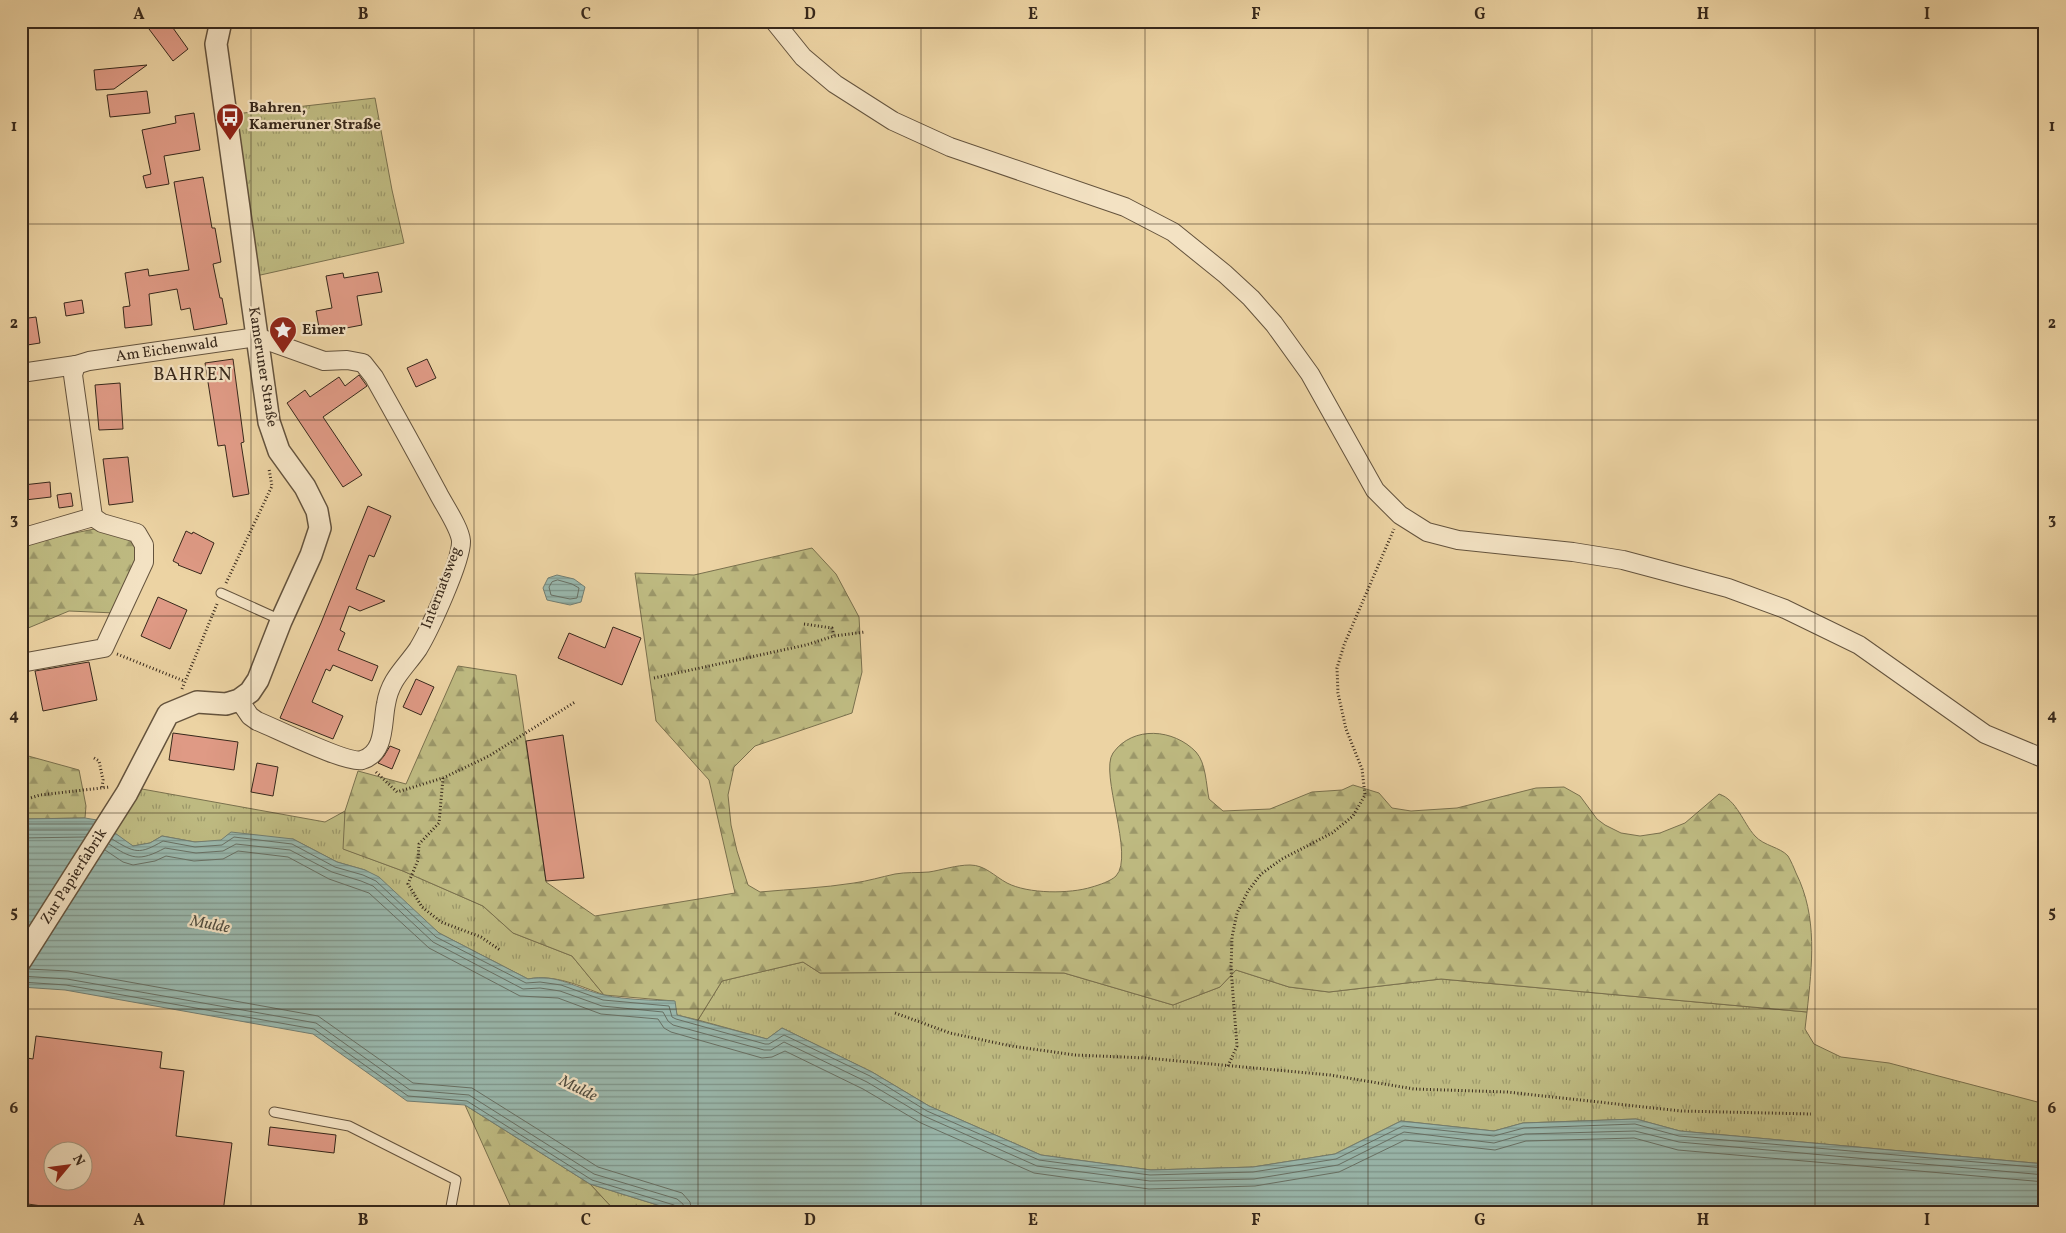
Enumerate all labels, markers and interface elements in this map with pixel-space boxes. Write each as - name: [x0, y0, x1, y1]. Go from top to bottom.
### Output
- text: A: [133, 4, 145, 26]
- text: B: [358, 4, 369, 26]
- text: C: [581, 4, 591, 26]
- text: D: [804, 4, 816, 26]
- text: E: [1028, 4, 1038, 26]
- text: F: [1251, 4, 1261, 26]
- text: G: [1474, 4, 1486, 26]
- text: H: [1697, 4, 1709, 26]
- text: I: [1924, 4, 1930, 26]
- place label: Bahren, Kameruner Straße: [249, 98, 381, 136]
- bus stop icon: Bahren, Kameruner Straße: [215, 102, 245, 141]
- text: 1: [11, 116, 17, 138]
- text: 1: [2049, 116, 2055, 138]
- street label: Kameruner Straße: [242, 305, 282, 429]
- text: 2: [10, 313, 18, 335]
- text: 2: [2048, 313, 2056, 335]
- place icon: Eimer: [268, 315, 298, 354]
- place label: Eimer: [302, 320, 346, 341]
- street label: Am Eichenwald: [114, 332, 220, 368]
- district label: BAHREN: [153, 363, 233, 388]
- text: 3: [10, 509, 18, 531]
- text: 3: [2048, 509, 2056, 531]
- street label: Internatsweg: [417, 544, 467, 632]
- text: 4: [9, 705, 19, 727]
- text: 4: [2047, 705, 2057, 727]
- street label: Zur Papierfabrik: [36, 824, 112, 928]
- text: 5: [10, 902, 18, 924]
- text: 5: [2048, 902, 2056, 924]
- water label: Mulde: [188, 910, 232, 940]
- water label: Mulde: [555, 1070, 601, 1108]
- text: 6: [10, 1098, 19, 1120]
- text: 6: [2048, 1098, 2057, 1120]
- north arrow: [42, 1140, 92, 1190]
- text: N: [67, 1151, 89, 1169]
- text: A: [133, 1210, 145, 1232]
- text: B: [358, 1210, 369, 1232]
- text: C: [581, 1210, 591, 1232]
- text: D: [804, 1210, 816, 1232]
- text: E: [1028, 1210, 1038, 1232]
- text: F: [1251, 1210, 1261, 1232]
- text: G: [1474, 1210, 1486, 1232]
- text: H: [1697, 1210, 1709, 1232]
- text: I: [1924, 1210, 1930, 1232]

